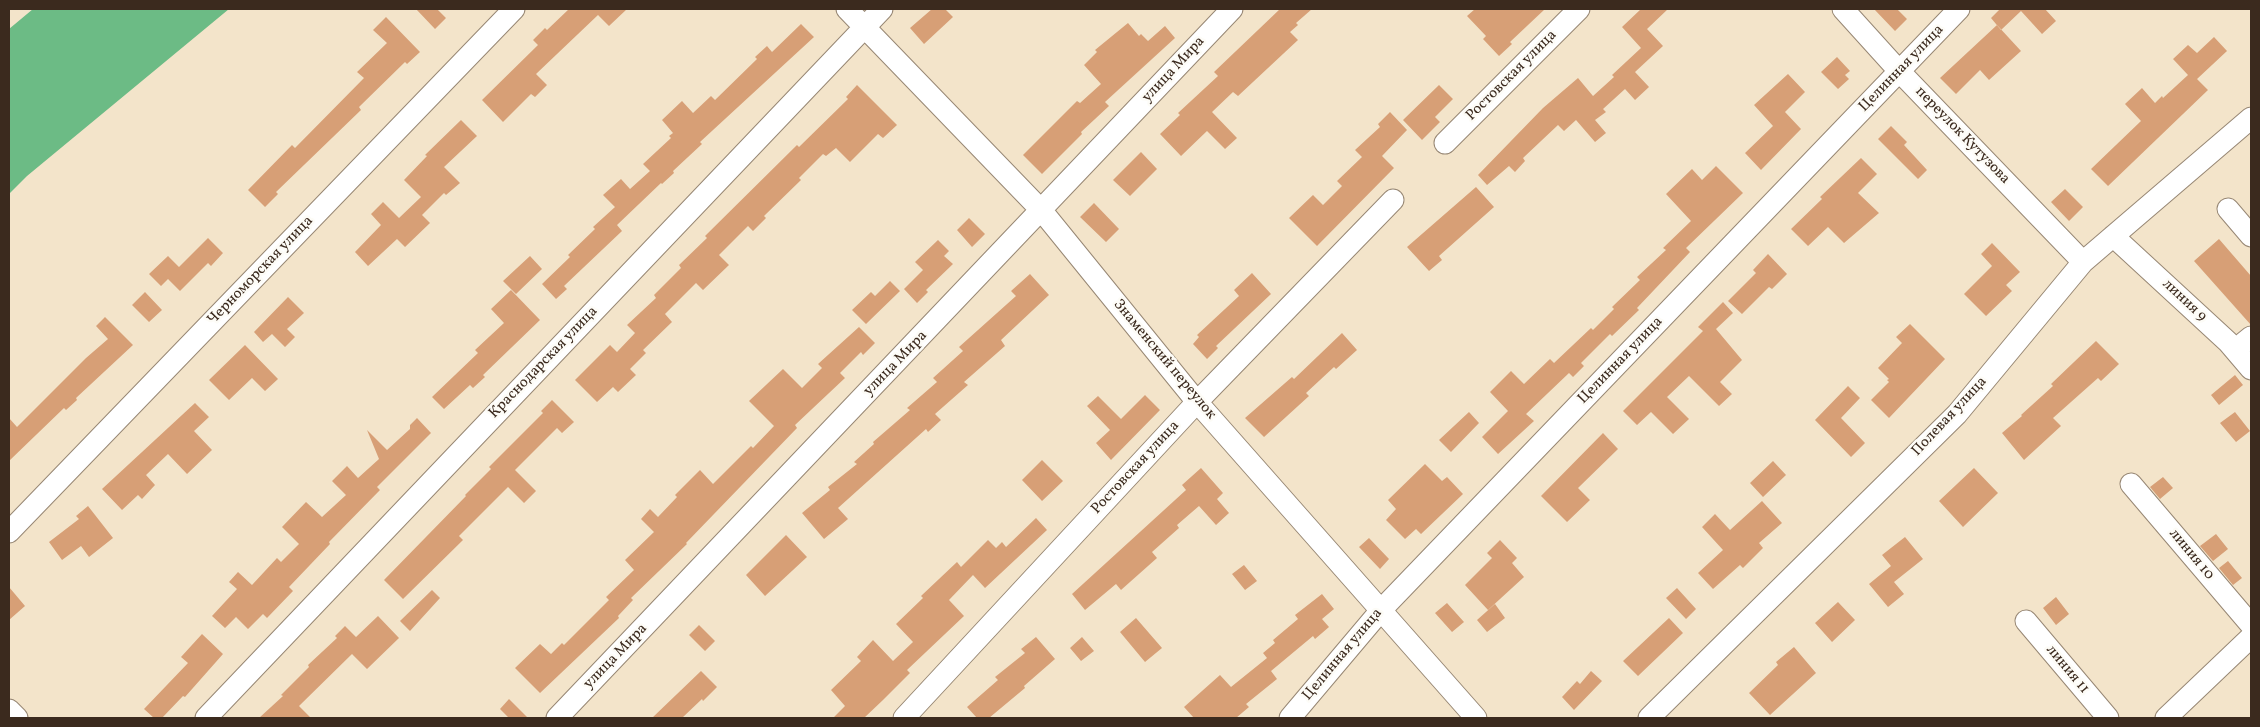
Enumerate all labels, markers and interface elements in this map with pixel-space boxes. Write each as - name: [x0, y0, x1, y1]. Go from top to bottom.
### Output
- street label: Целинная улица: [1856, 22, 1948, 116]
- street label: Ростовская улица: [1463, 27, 1561, 125]
- street label: улица Мира: [1139, 33, 1209, 107]
- street label: переулок Кутузова: [1911, 83, 2013, 189]
- street label: Черноморская улица: [204, 213, 318, 329]
- street label: линия 9: [2158, 276, 2210, 326]
- street label: Знаменский переулок: [1109, 296, 1219, 424]
- street label: Краснодарская улица: [486, 303, 602, 423]
- street label: Целинная улица: [1575, 314, 1667, 408]
- street label: улица Мира: [860, 328, 932, 400]
- street label: Полевая улица: [1909, 374, 1991, 460]
- street label: Ростовская улица: [1088, 418, 1184, 518]
- street label: линия 10: [2164, 526, 2218, 584]
- street label: Целинная улица: [1299, 605, 1387, 705]
- street label: улица Мира: [580, 621, 652, 693]
- street label: линия 11: [2041, 642, 2093, 698]

